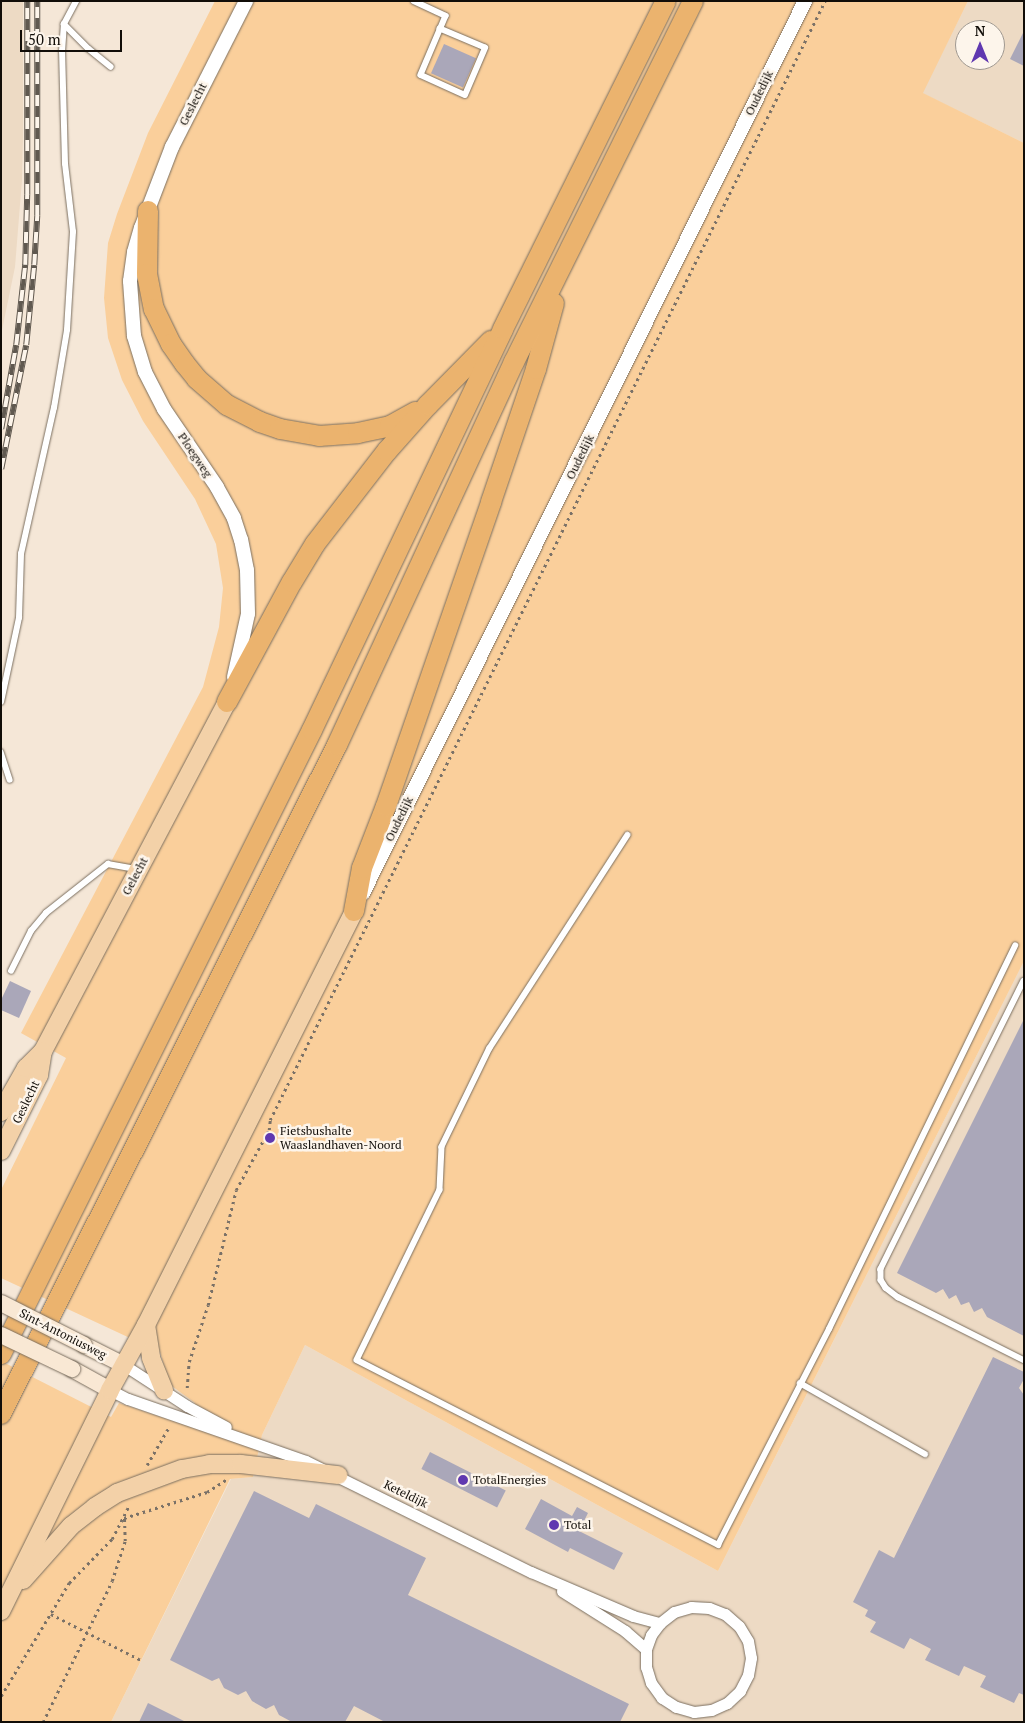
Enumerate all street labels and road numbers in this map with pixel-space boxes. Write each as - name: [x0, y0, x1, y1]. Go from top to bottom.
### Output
- street label: Oudedijk: [742, 68, 776, 118]
- street label: Geslecht: [176, 80, 210, 128]
- street label: Ploegweg: [175, 430, 215, 480]
- street label: Oudedijk: [563, 432, 597, 482]
- street label: Oudedijk: [382, 794, 416, 844]
- street label: Gelecht: [119, 855, 151, 897]
- street label: Geslecht: [9, 1078, 43, 1126]
- street label: Sint-Antoniusweg: [17, 1306, 109, 1362]
- street label: Keteldijk: [382, 1477, 430, 1511]

